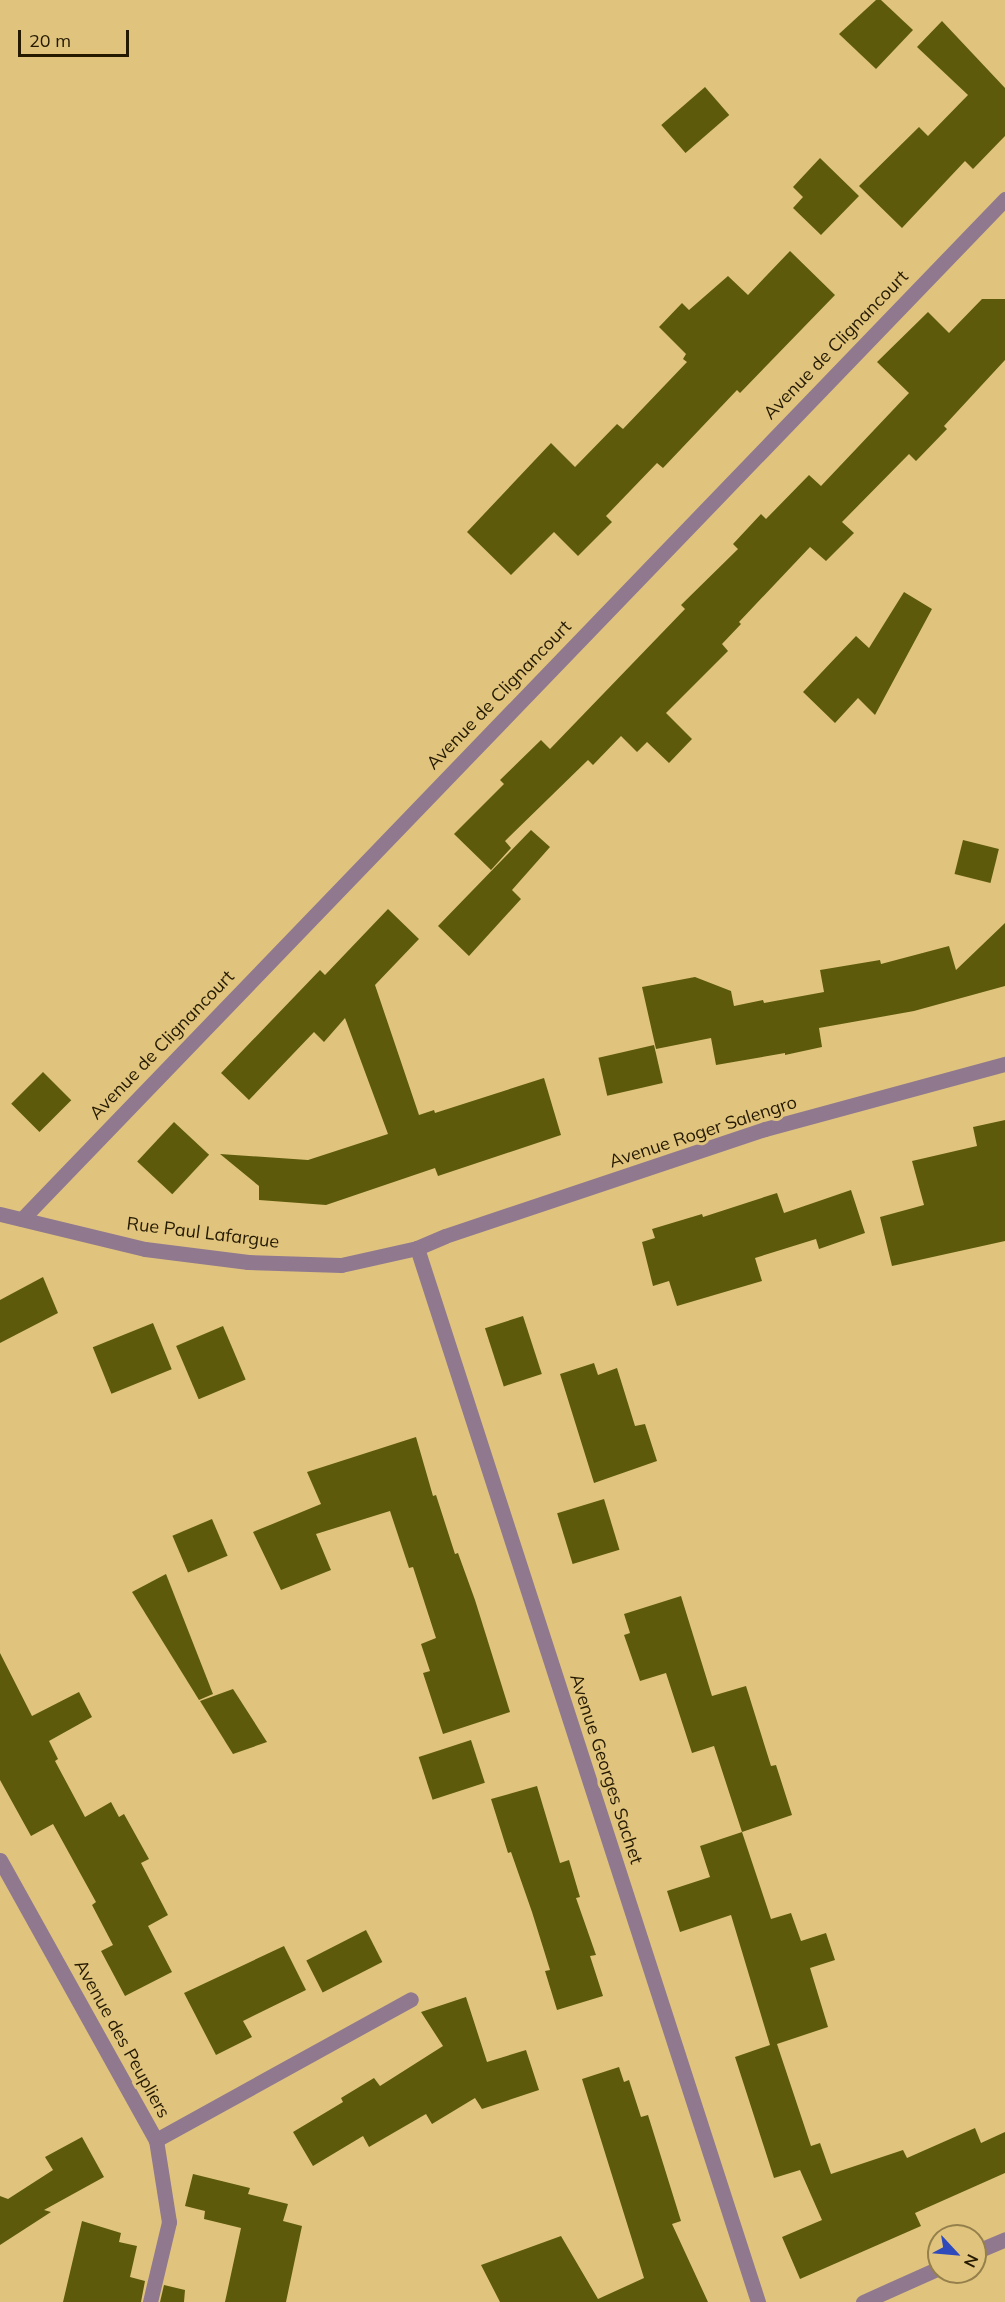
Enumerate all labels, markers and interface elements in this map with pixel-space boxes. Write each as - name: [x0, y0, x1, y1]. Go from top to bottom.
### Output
- scale bar: [21, 18, 132, 56]
- text: 20 m: [29, 29, 71, 52]
- street label: Avenue de Clignancourt: [759, 266, 913, 424]
- street label: Avenue de Clignancourt: [422, 616, 576, 774]
- street label: Avenue de Clignancourt: [85, 966, 239, 1124]
- street label: Avenue Roger Salengro: [606, 1091, 800, 1173]
- street label: Rue Paul Lafargue: [125, 1213, 281, 1253]
- street label: Avenue Georges Sachet: [565, 1671, 647, 1867]
- street label: Avenue des Peupliers: [69, 1956, 175, 2122]
- north arrow: [927, 2224, 987, 2284]
- text: N: [960, 2251, 983, 2271]

